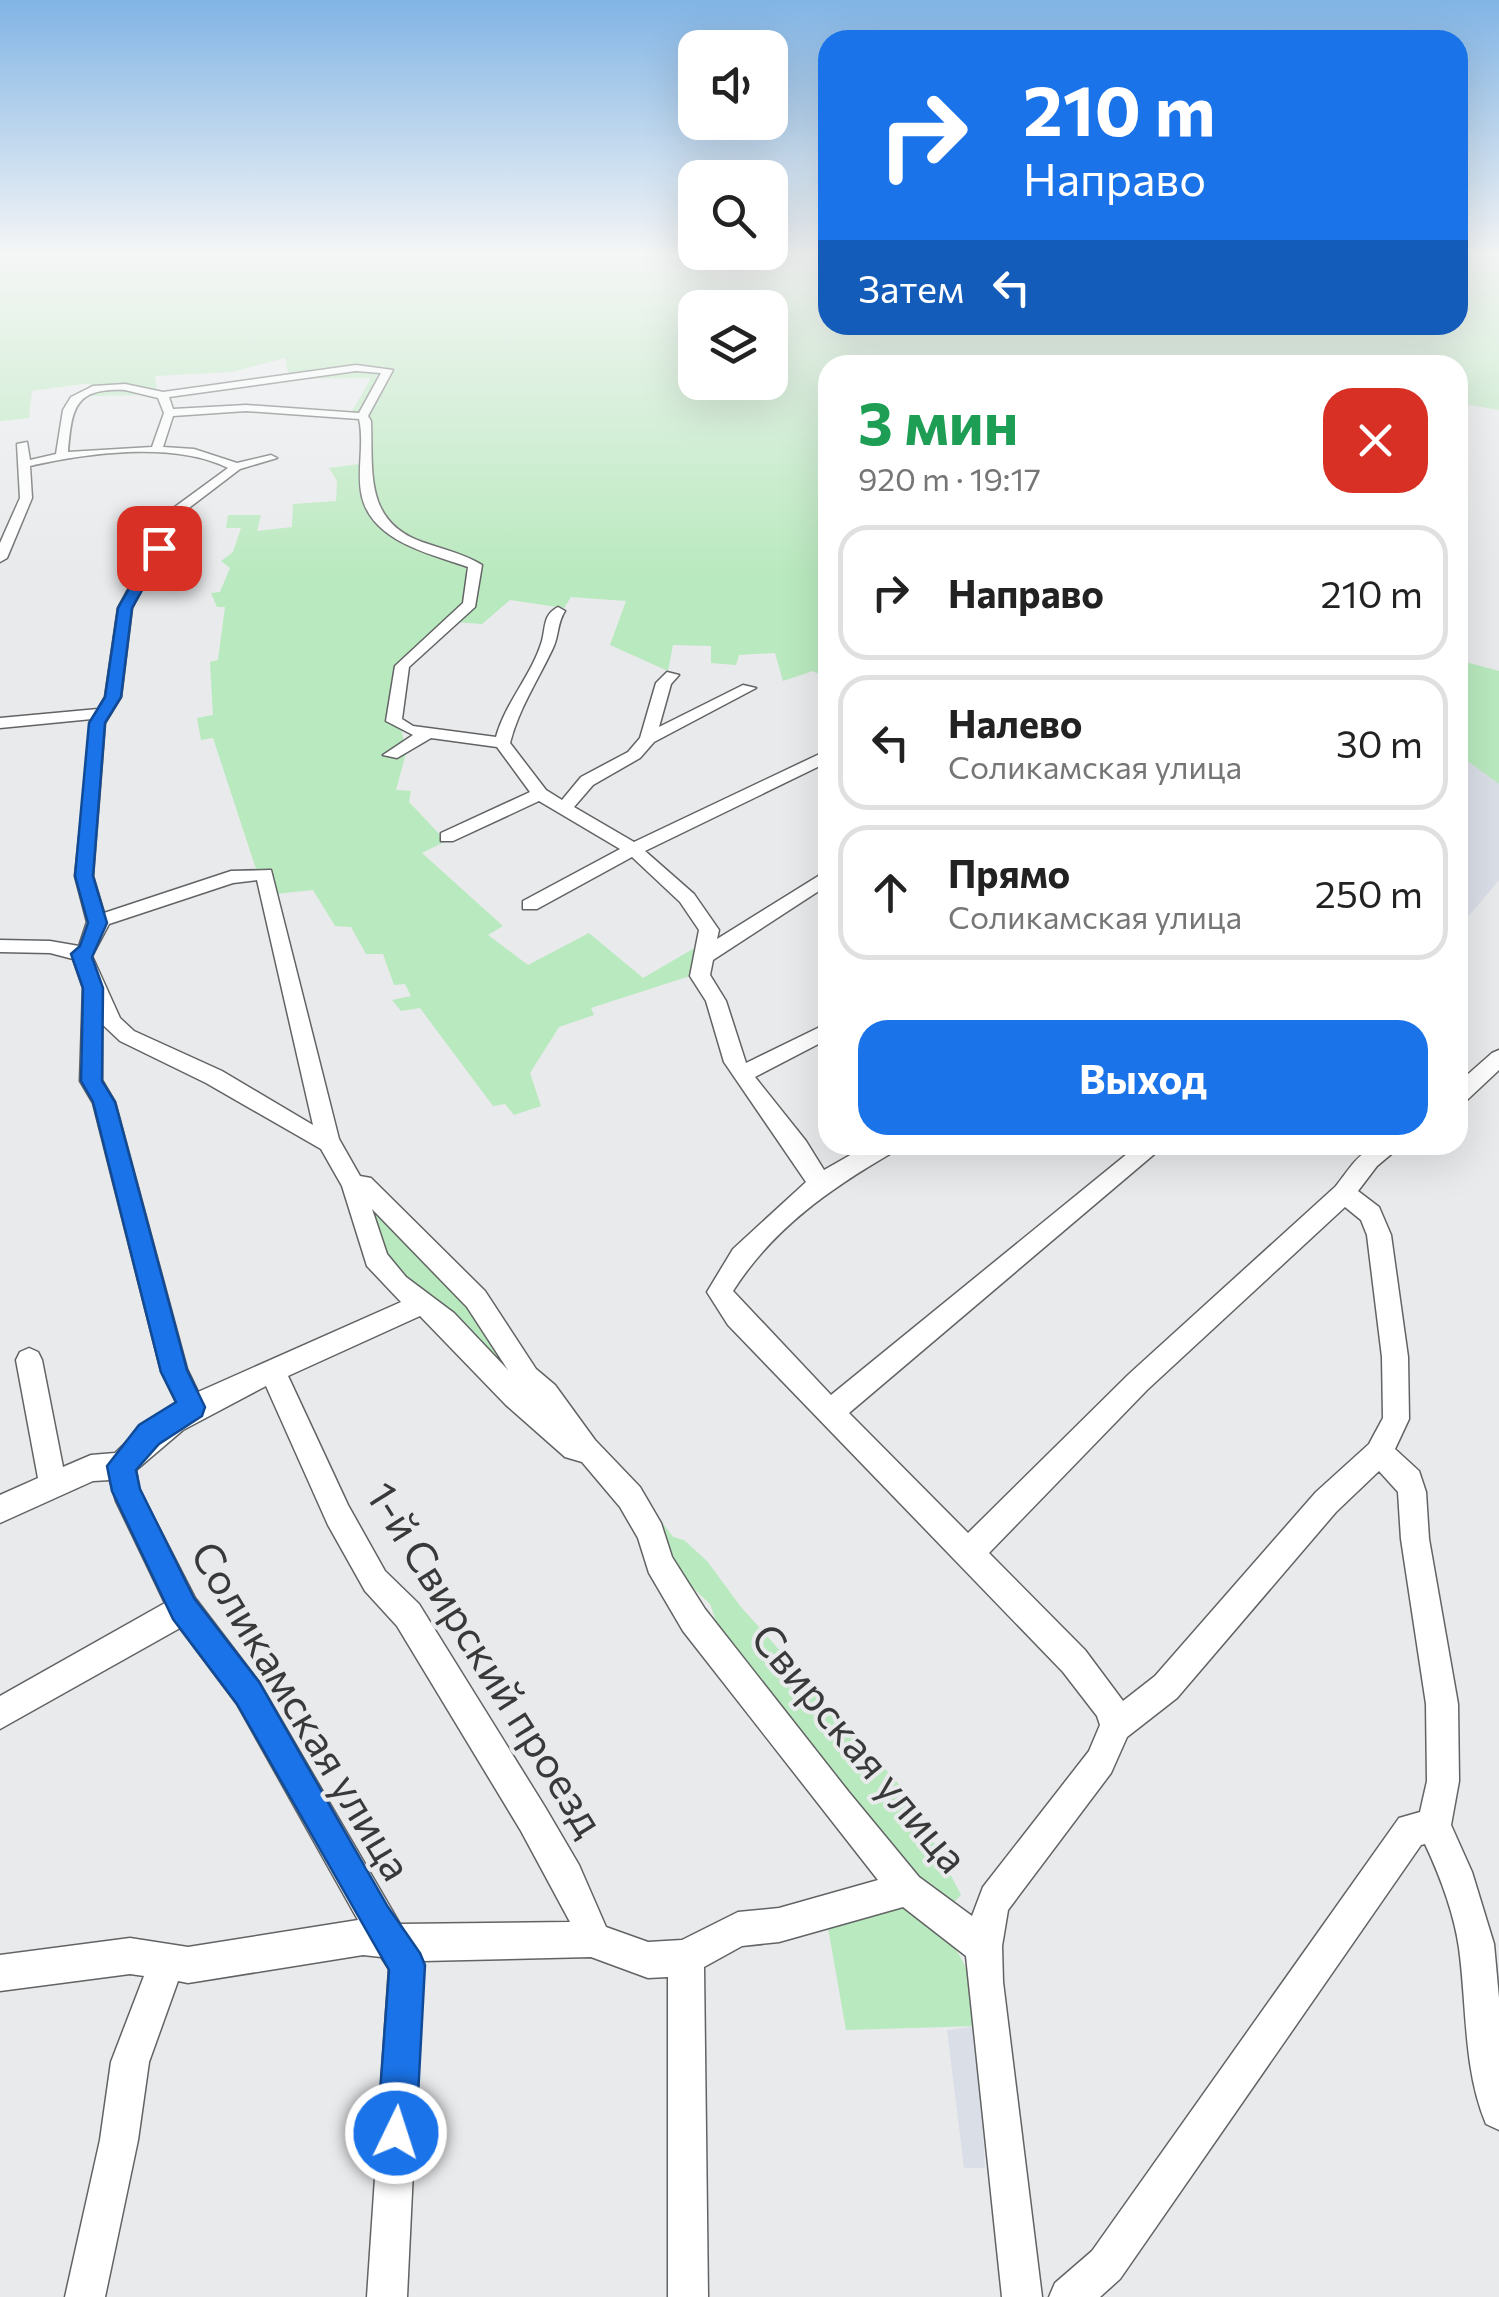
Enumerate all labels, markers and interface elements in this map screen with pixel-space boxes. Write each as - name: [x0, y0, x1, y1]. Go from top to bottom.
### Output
- map controls: [678, 30, 788, 400]
- button: sound: [678, 30, 788, 140]
- text: 210 m: [1023, 65, 1215, 150]
- icon: right: [858, 70, 988, 200]
- text: Направо: [1023, 150, 1206, 205]
- button: search: [678, 160, 788, 270]
- icon: left: [984, 260, 1039, 315]
- text: Затем: [858, 264, 964, 311]
- button: layers: [678, 290, 788, 400]
- text: 3 мин: [858, 384, 1019, 457]
- button: close: [1323, 388, 1428, 493]
- text: 920 m · 19:17: [858, 458, 1041, 498]
- pin: [117, 506, 202, 591]
- icon: arrive: [132, 521, 187, 576]
- icon: right: [863, 565, 918, 620]
- text: Направо: [948, 569, 1104, 616]
- text: 210 m: [1320, 569, 1423, 616]
- text: Налево: [948, 699, 1082, 746]
- icon: left: [863, 715, 918, 770]
- text: 30 m: [1336, 719, 1423, 766]
- text: Соликамская улица: [948, 746, 1242, 786]
- text: Прямо: [948, 849, 1070, 896]
- icon: ahead: [863, 865, 918, 920]
- text: 250 m: [1315, 869, 1423, 916]
- text: Соликамская улица: [948, 896, 1242, 936]
- button: Выход: [858, 1020, 1428, 1135]
- street label: 1-й Свирский проезд: [357, 1471, 617, 1845]
- street label: Соликамская улица: [181, 1531, 425, 1889]
- street label: Свирская улица: [742, 1612, 980, 1882]
- position arrow: [344, 2081, 448, 2185]

